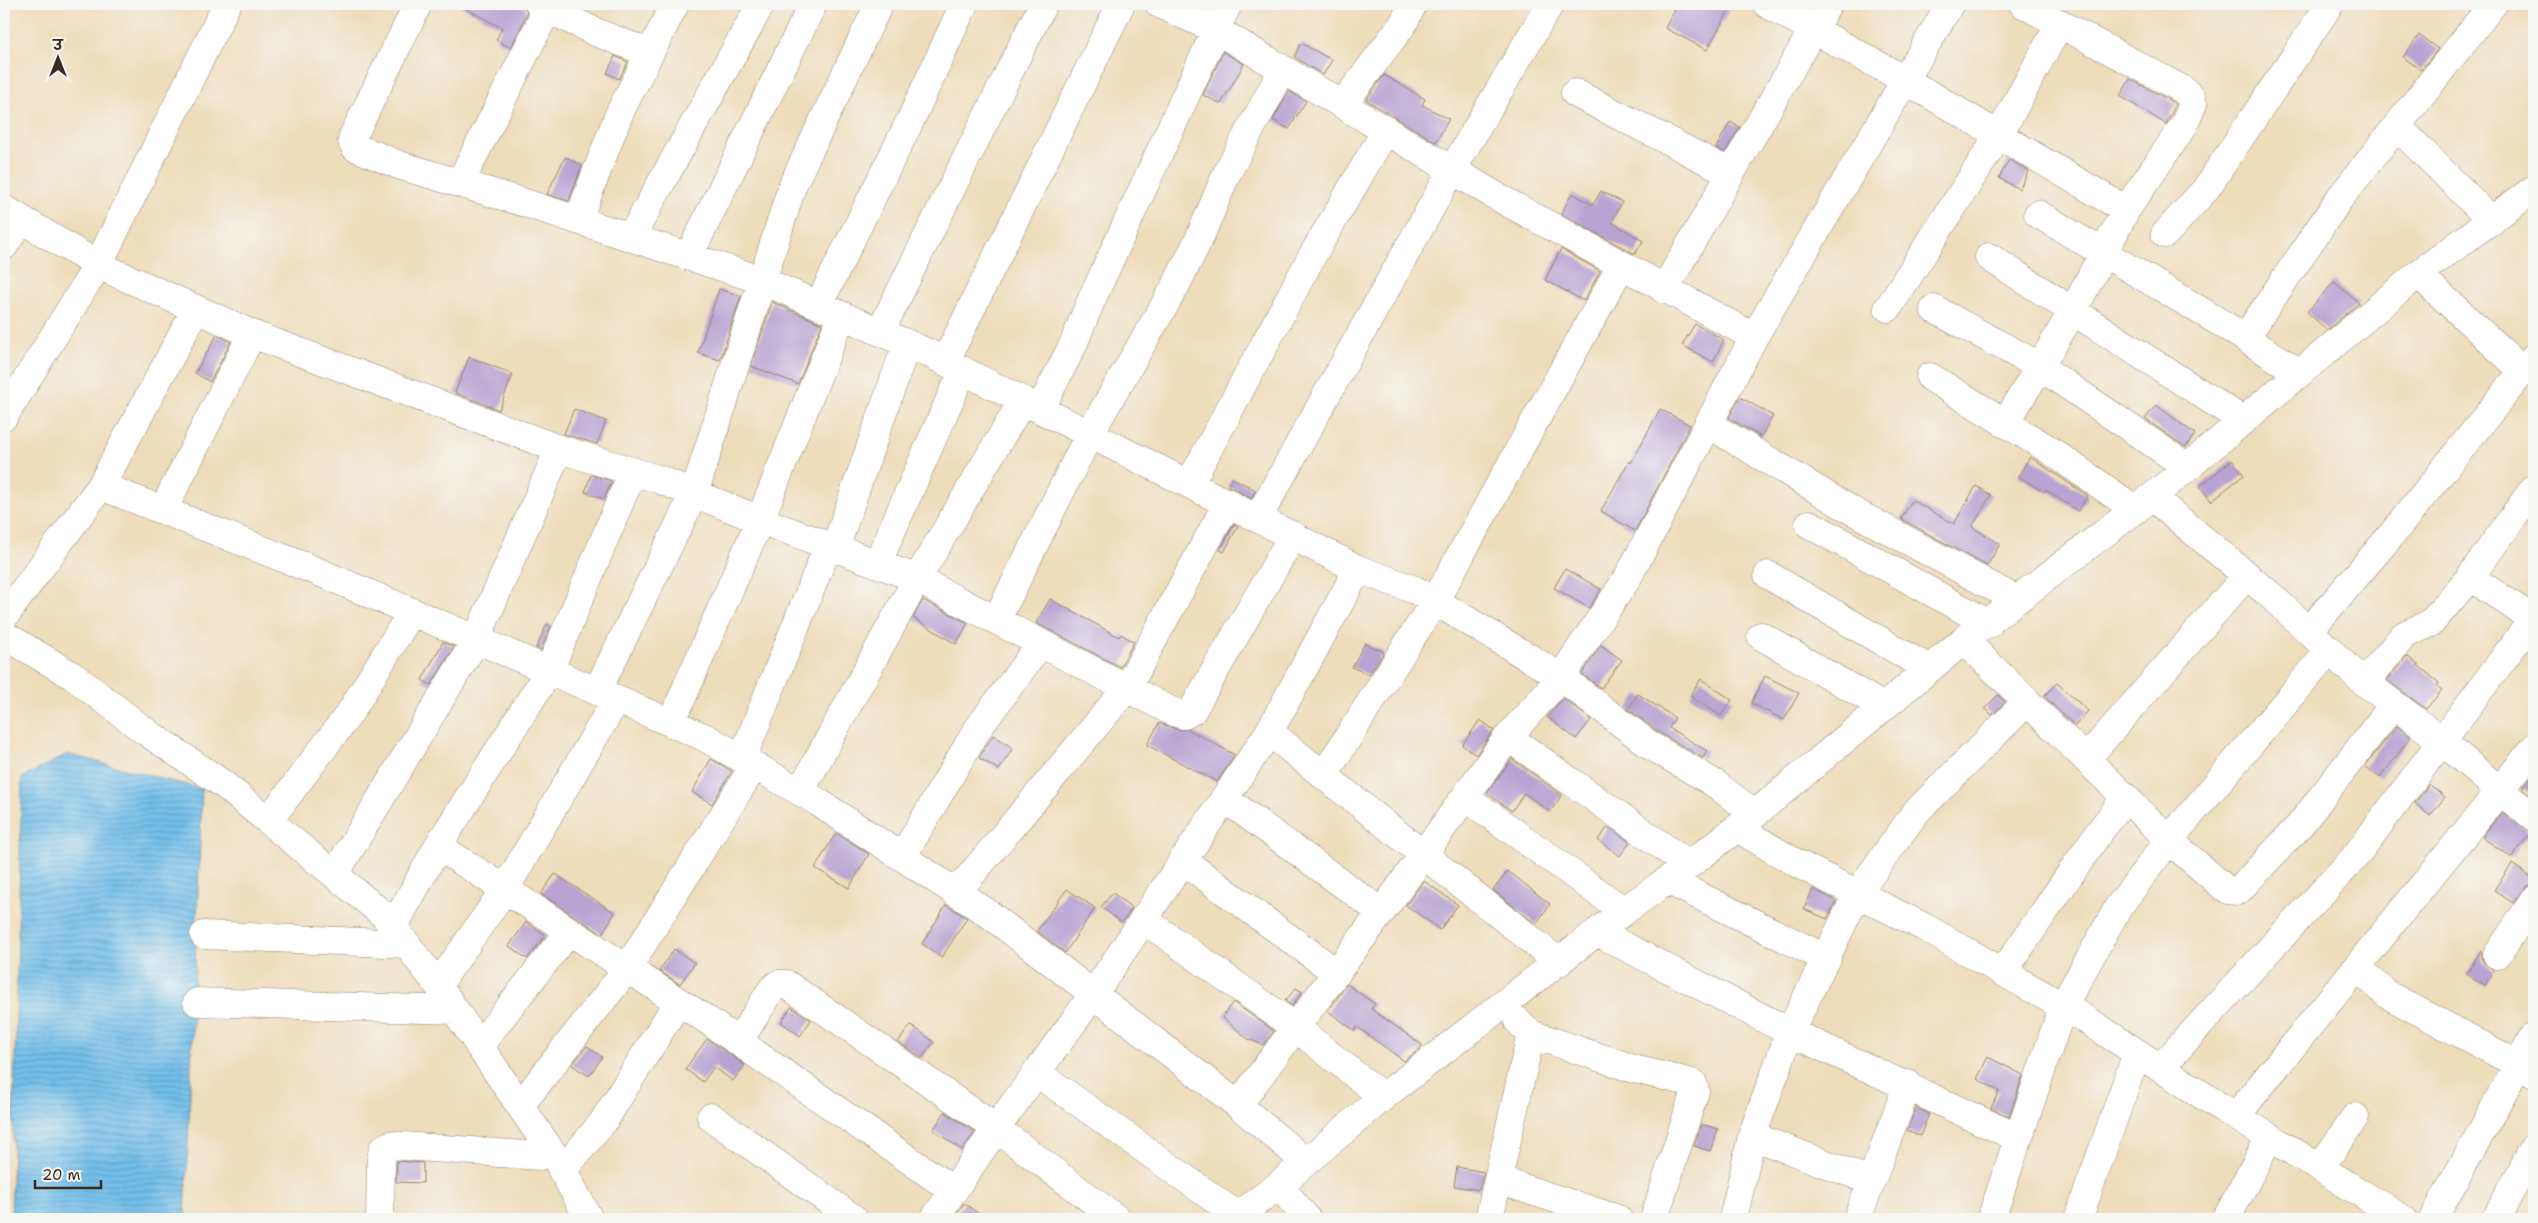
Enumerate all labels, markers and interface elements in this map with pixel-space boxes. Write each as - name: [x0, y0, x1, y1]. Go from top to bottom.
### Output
- north arrow: [32, 32, 82, 82]
- text: उ: [51, 36, 64, 54]
- scale bar: [35, 1158, 101, 1190]
- text: 20 m: [42, 1165, 81, 1185]

